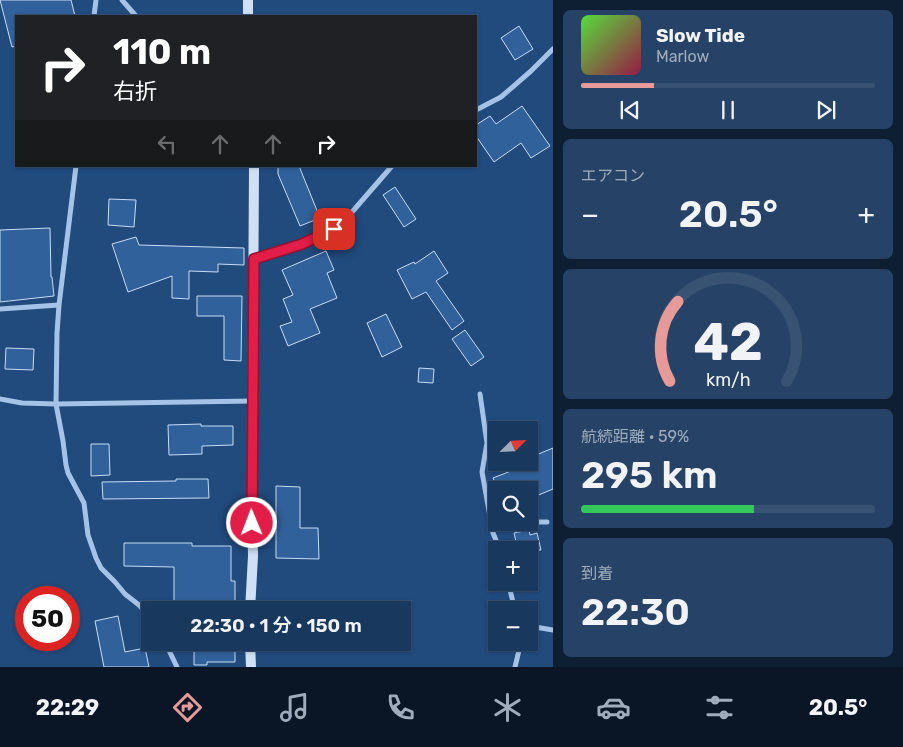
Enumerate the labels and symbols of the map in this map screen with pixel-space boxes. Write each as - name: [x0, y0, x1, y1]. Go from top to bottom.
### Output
- pin: [313, 208, 355, 250]
- north arrow: [488, 421, 538, 471]
- position arrow: [225, 496, 277, 548]
- speed limit sign: 50: [15, 586, 80, 651]

